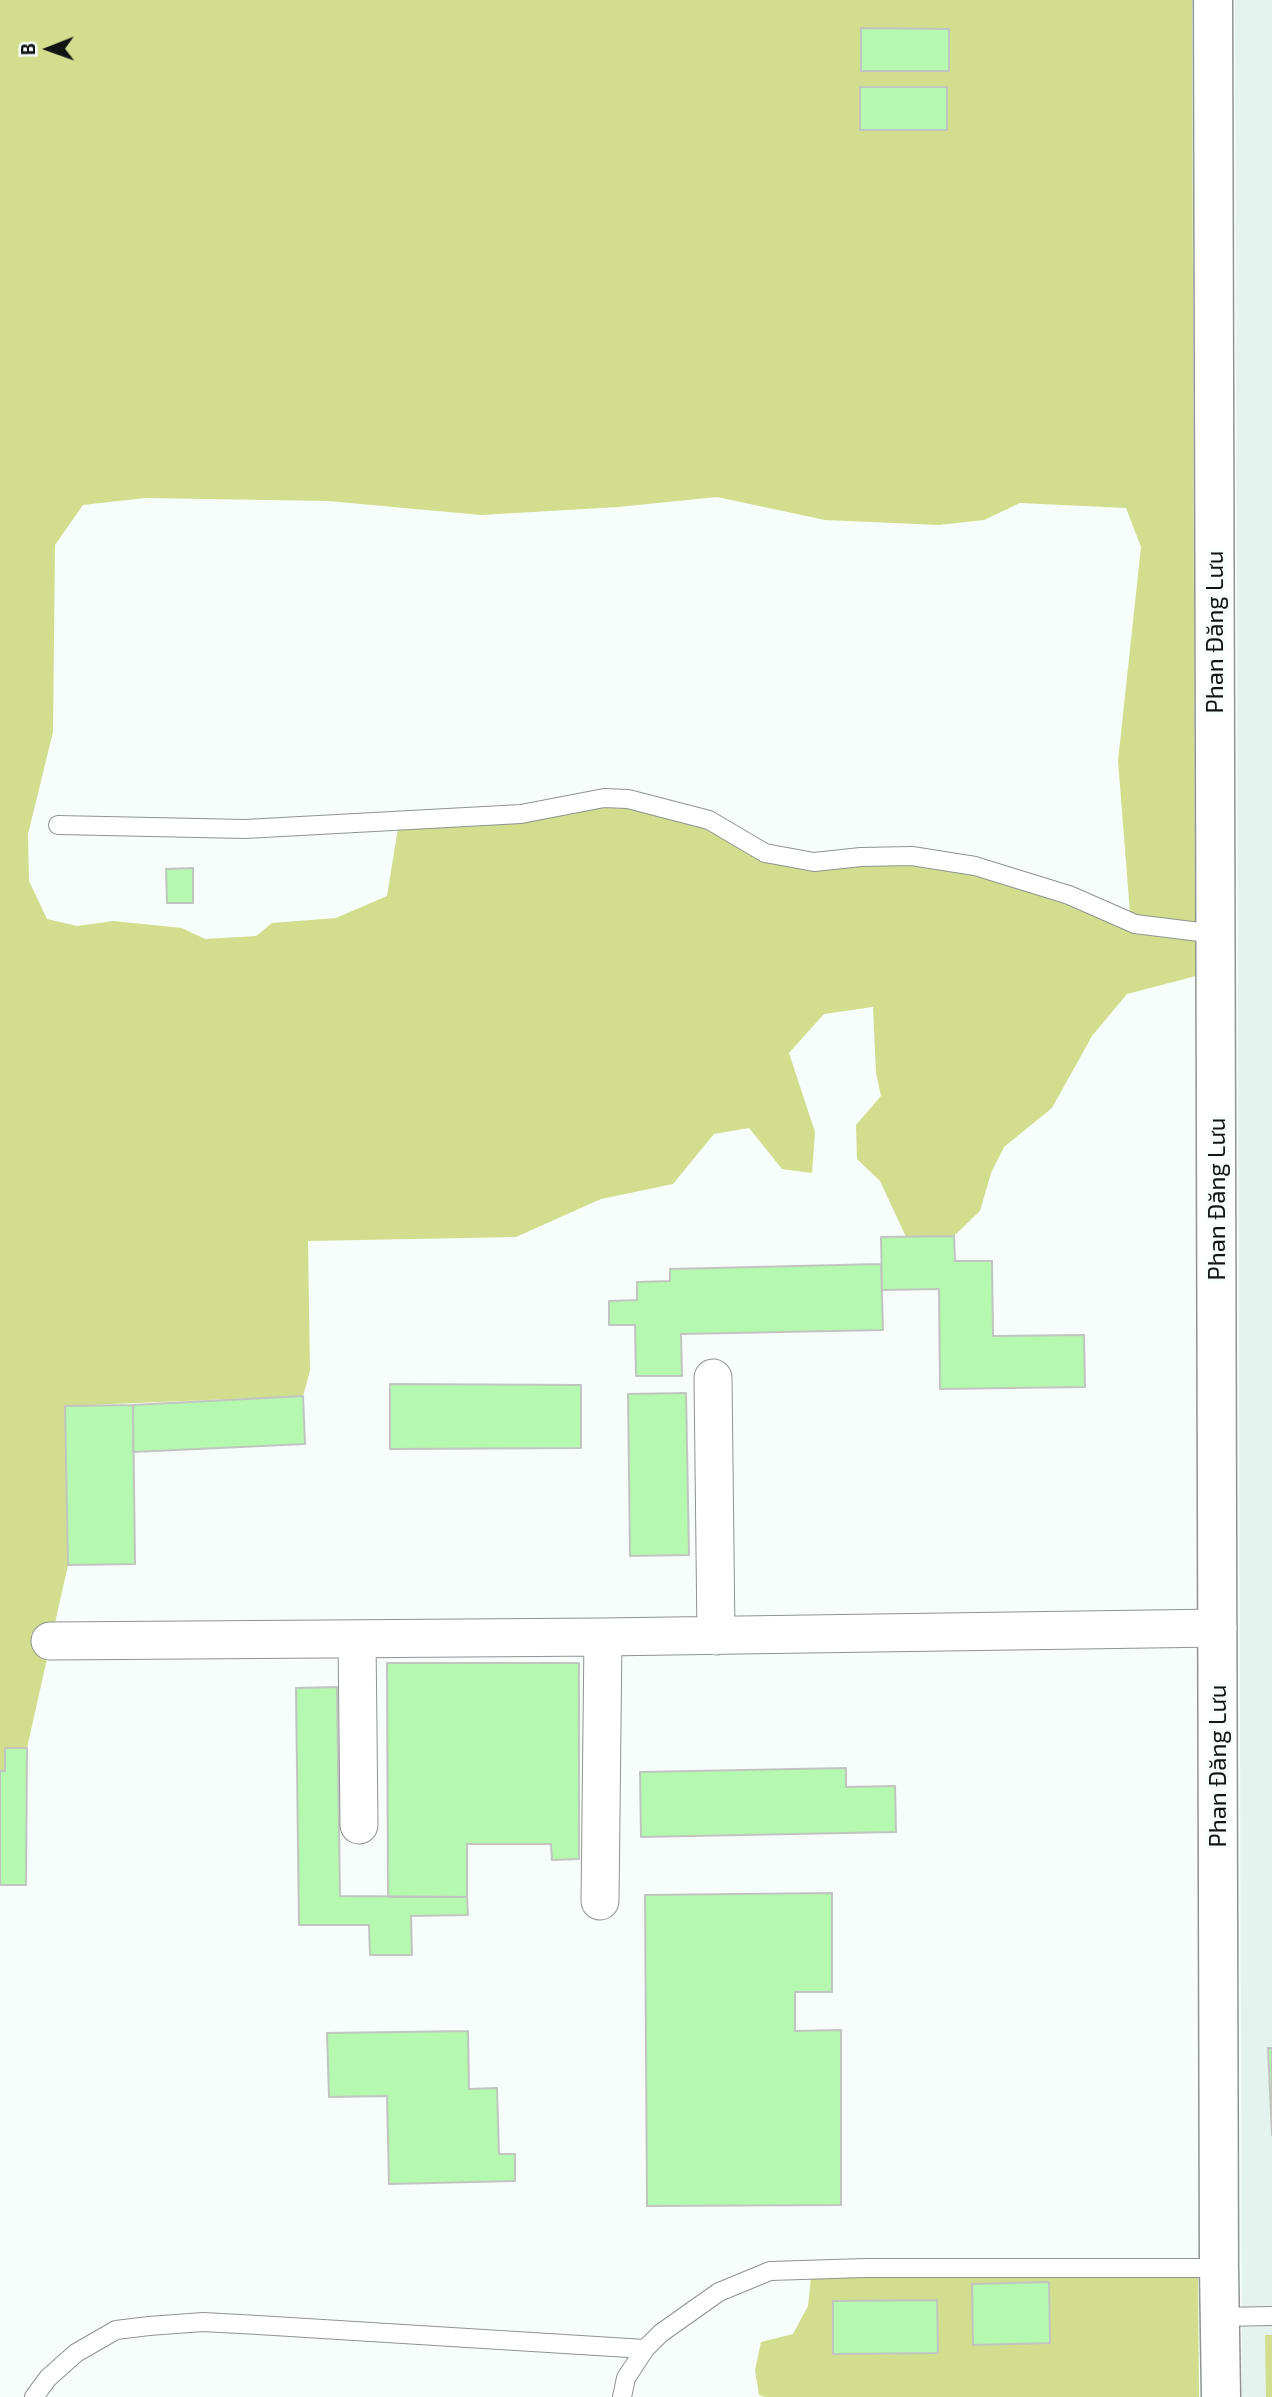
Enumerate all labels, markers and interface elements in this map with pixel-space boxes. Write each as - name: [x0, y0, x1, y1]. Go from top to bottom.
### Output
- north arrow: [14, 14, 84, 84]
- text: B: [16, 43, 39, 56]
- street label: Phan Đăng Lưu: [1201, 551, 1229, 713]
- street label: Phan Đăng Lưu: [1203, 1118, 1231, 1280]
- street label: Phan Đăng Lưu: [1204, 1685, 1232, 1847]

